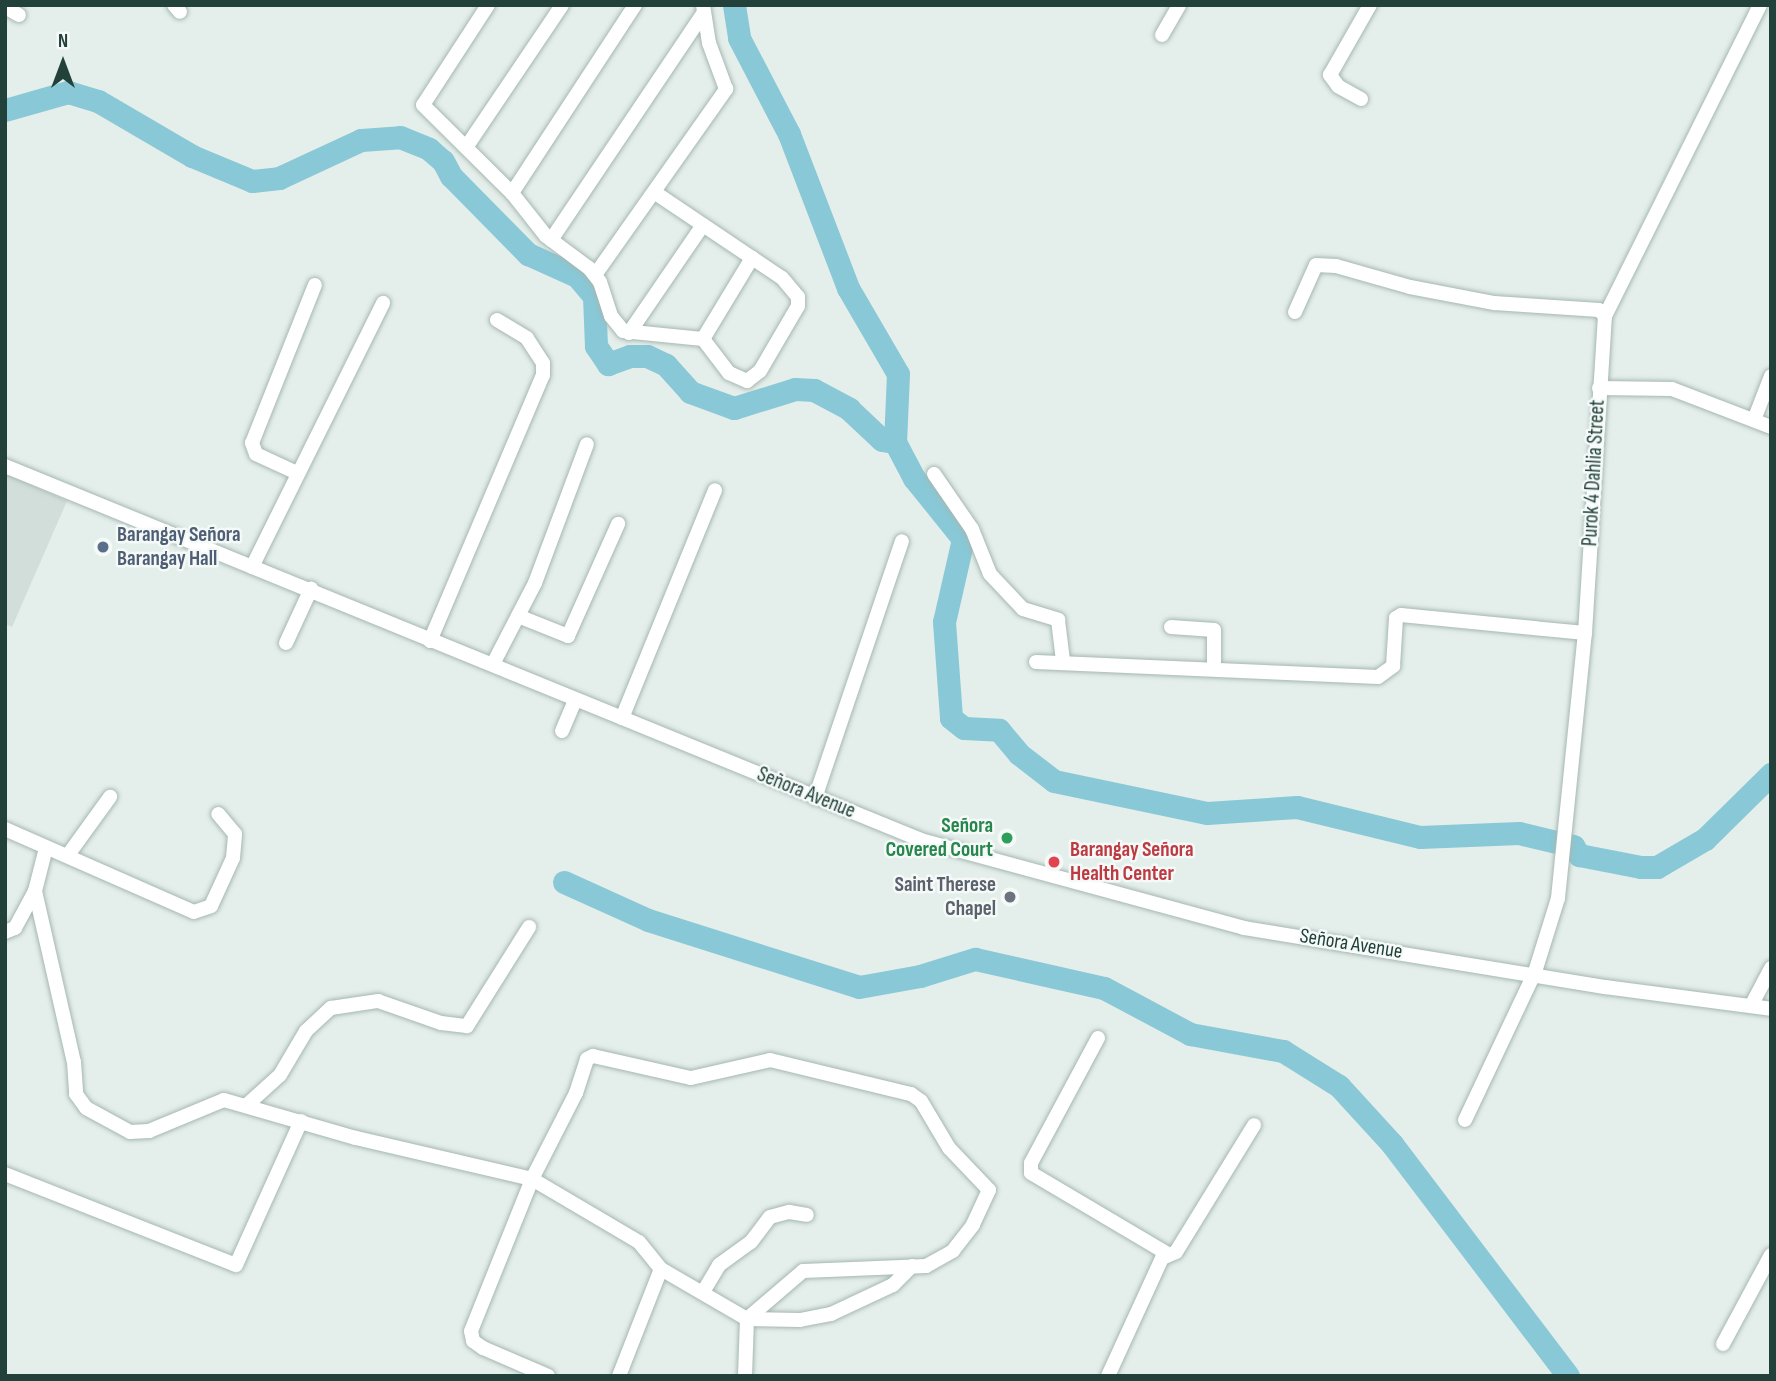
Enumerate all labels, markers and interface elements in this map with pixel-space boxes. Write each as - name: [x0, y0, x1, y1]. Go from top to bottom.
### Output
- north arrow: [28, 28, 98, 98]
- text: N: [58, 30, 68, 53]
- street label: Purok 4 Dahlia Street: [1578, 399, 1610, 547]
- place label: Barangay Señora Barangay Hall: [117, 522, 241, 572]
- marker: Barangay Señora Barangay Hall: [95, 539, 111, 555]
- street label: Señora Avenue: [753, 762, 859, 824]
- place label: Señora Covered Court: [885, 813, 993, 863]
- marker: Señora Covered Court: [999, 830, 1015, 846]
- place label: Barangay Señora Health Center: [1070, 837, 1194, 887]
- marker: Barangay Señora Health Center: [1044, 852, 1064, 872]
- place label: Saint Therese Chapel: [894, 872, 996, 922]
- marker: Saint Therese Chapel: [1002, 889, 1018, 905]
- street label: Señora Avenue: [1298, 923, 1404, 965]

